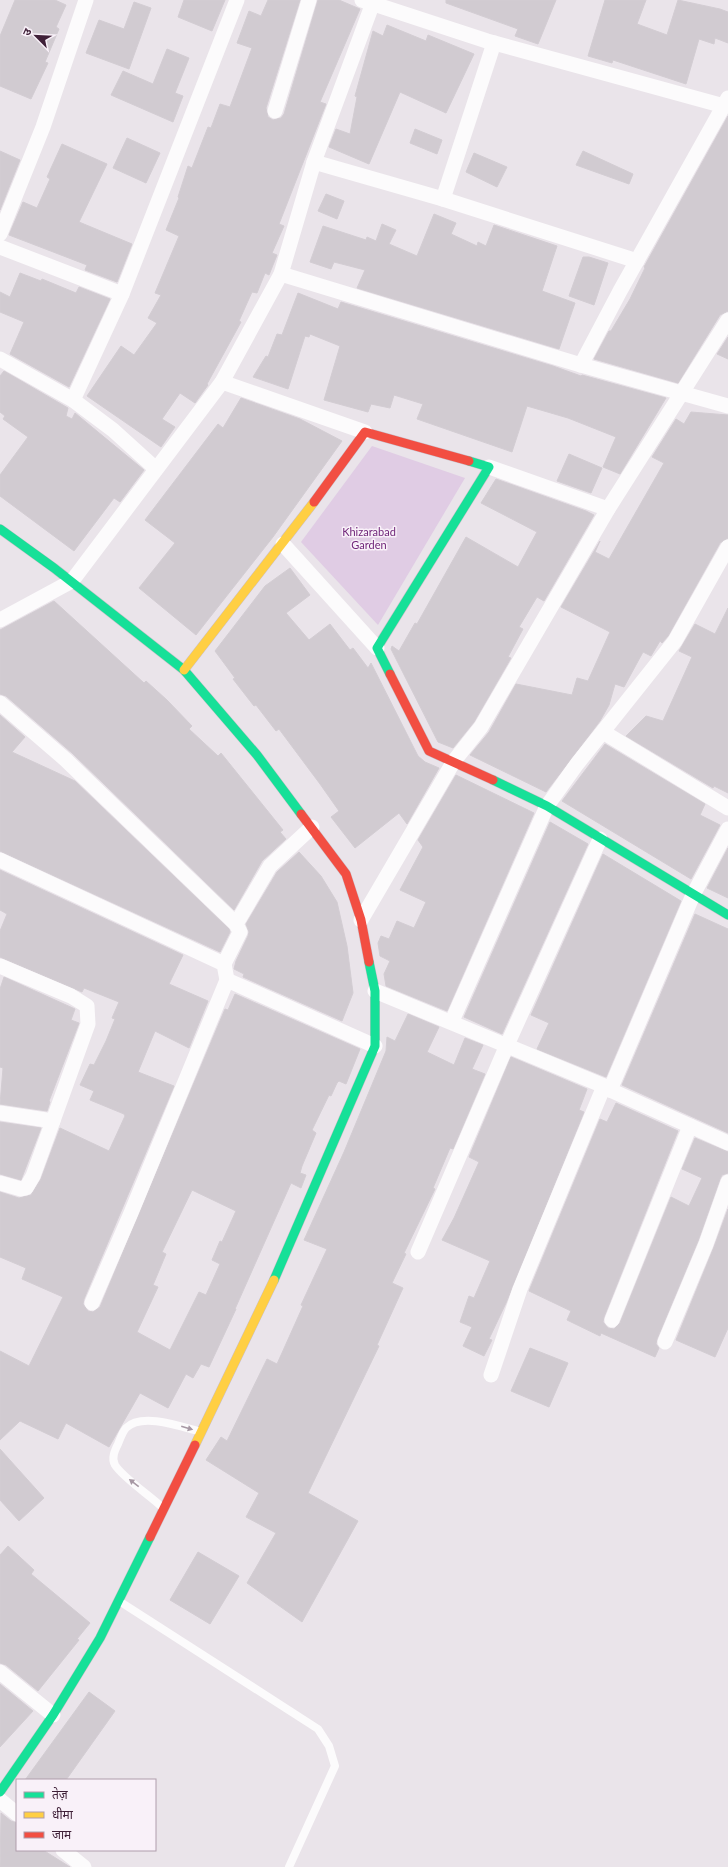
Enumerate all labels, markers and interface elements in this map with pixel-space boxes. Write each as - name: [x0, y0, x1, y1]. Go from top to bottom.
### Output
- north arrow: [16, 16, 56, 56]
- text: उ: [19, 26, 34, 37]
- park label: Khizarabad Garden: [342, 525, 396, 551]
- one-way arrow: [181, 1425, 193, 1431]
- one-way arrow: [129, 1479, 140, 1487]
- legend: [16, 1779, 156, 1851]
- text: तेज़: [52, 1787, 69, 1802]
- text: धीमा: [52, 1807, 74, 1822]
- text: जाम: [52, 1827, 72, 1842]

